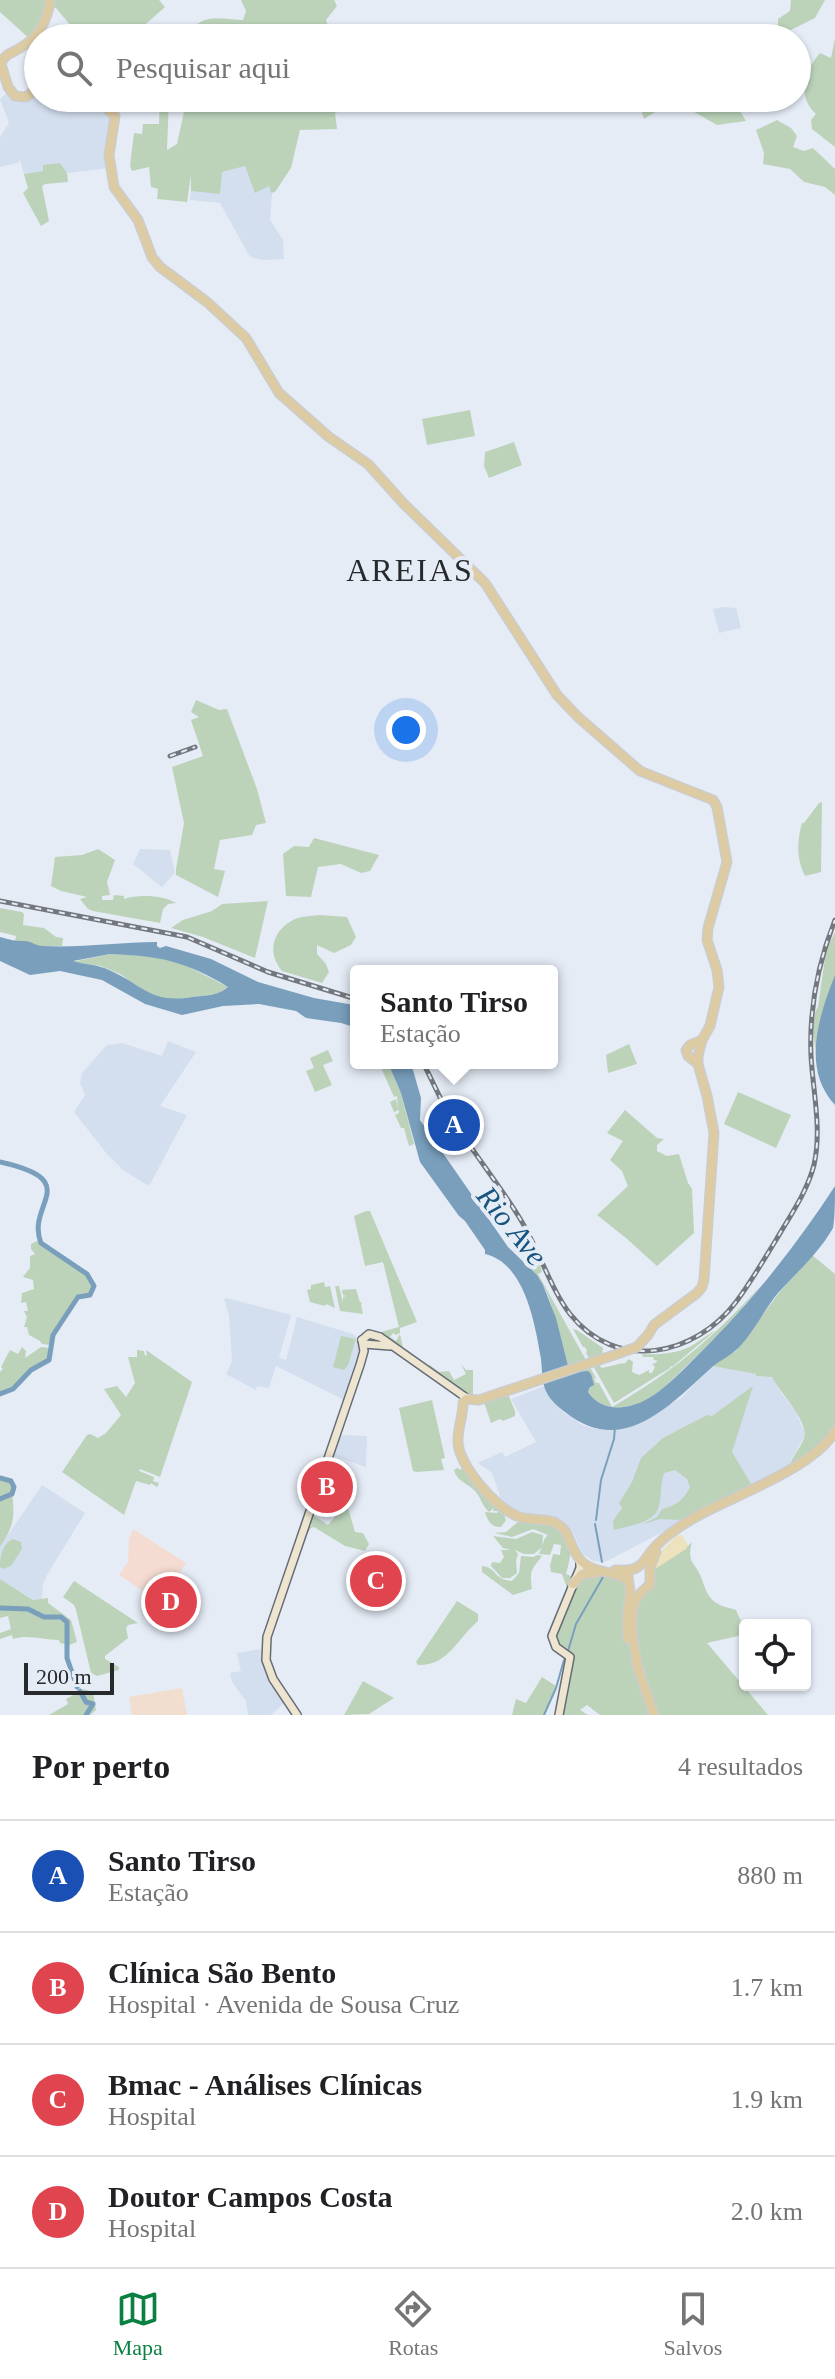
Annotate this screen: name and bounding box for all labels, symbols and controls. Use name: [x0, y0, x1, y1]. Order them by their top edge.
search box: [24, 24, 811, 112]
icon: search: [52, 46, 96, 90]
text: Pesquisar aqui: [116, 51, 290, 84]
district label: AREIAS: [346, 552, 474, 588]
your location: [386, 710, 426, 750]
popup: [350, 965, 558, 1069]
text: Santo Tirso: [380, 985, 528, 1018]
text: Estação: [380, 1019, 461, 1048]
pin: A: [428, 1095, 480, 1155]
water label: Rio Ave: [470, 1179, 554, 1272]
pin: B: [301, 1457, 353, 1517]
pin: C: [350, 1551, 402, 1611]
pin: D: [145, 1572, 197, 1632]
map controls: [739, 1619, 811, 1691]
button: locate: [739, 1619, 811, 1691]
scale bar: [24, 1659, 114, 1695]
text: 200 m: [36, 1664, 92, 1689]
text: Por perto: [32, 1748, 170, 1785]
text: 4 resultados: [678, 1752, 803, 1781]
text: Santo Tirso: [108, 1844, 256, 1877]
text: A: [49, 1861, 67, 1890]
text: 880 m: [737, 1861, 803, 1890]
text: Estação: [108, 1878, 189, 1907]
text: Clínica São Bento: [108, 1956, 336, 1989]
text: B: [49, 1973, 67, 2002]
text: 1.7 km: [731, 1973, 803, 2002]
text: Hospital · Avenida de Sousa Cruz: [108, 1990, 459, 2019]
text: Bmac - Análises Clínicas: [108, 2068, 422, 2101]
text: C: [49, 2085, 67, 2114]
text: 1.9 km: [731, 2085, 803, 2114]
text: Hospital: [108, 2102, 196, 2131]
text: Doutor Campos Costa: [108, 2180, 392, 2213]
text: D: [49, 2197, 67, 2226]
text: 2.0 km: [731, 2197, 803, 2226]
text: Hospital: [108, 2214, 196, 2243]
tab: Mapa: [113, 2287, 163, 2361]
tab: Rotas: [388, 2287, 438, 2361]
tab: Salvos: [664, 2287, 722, 2361]

